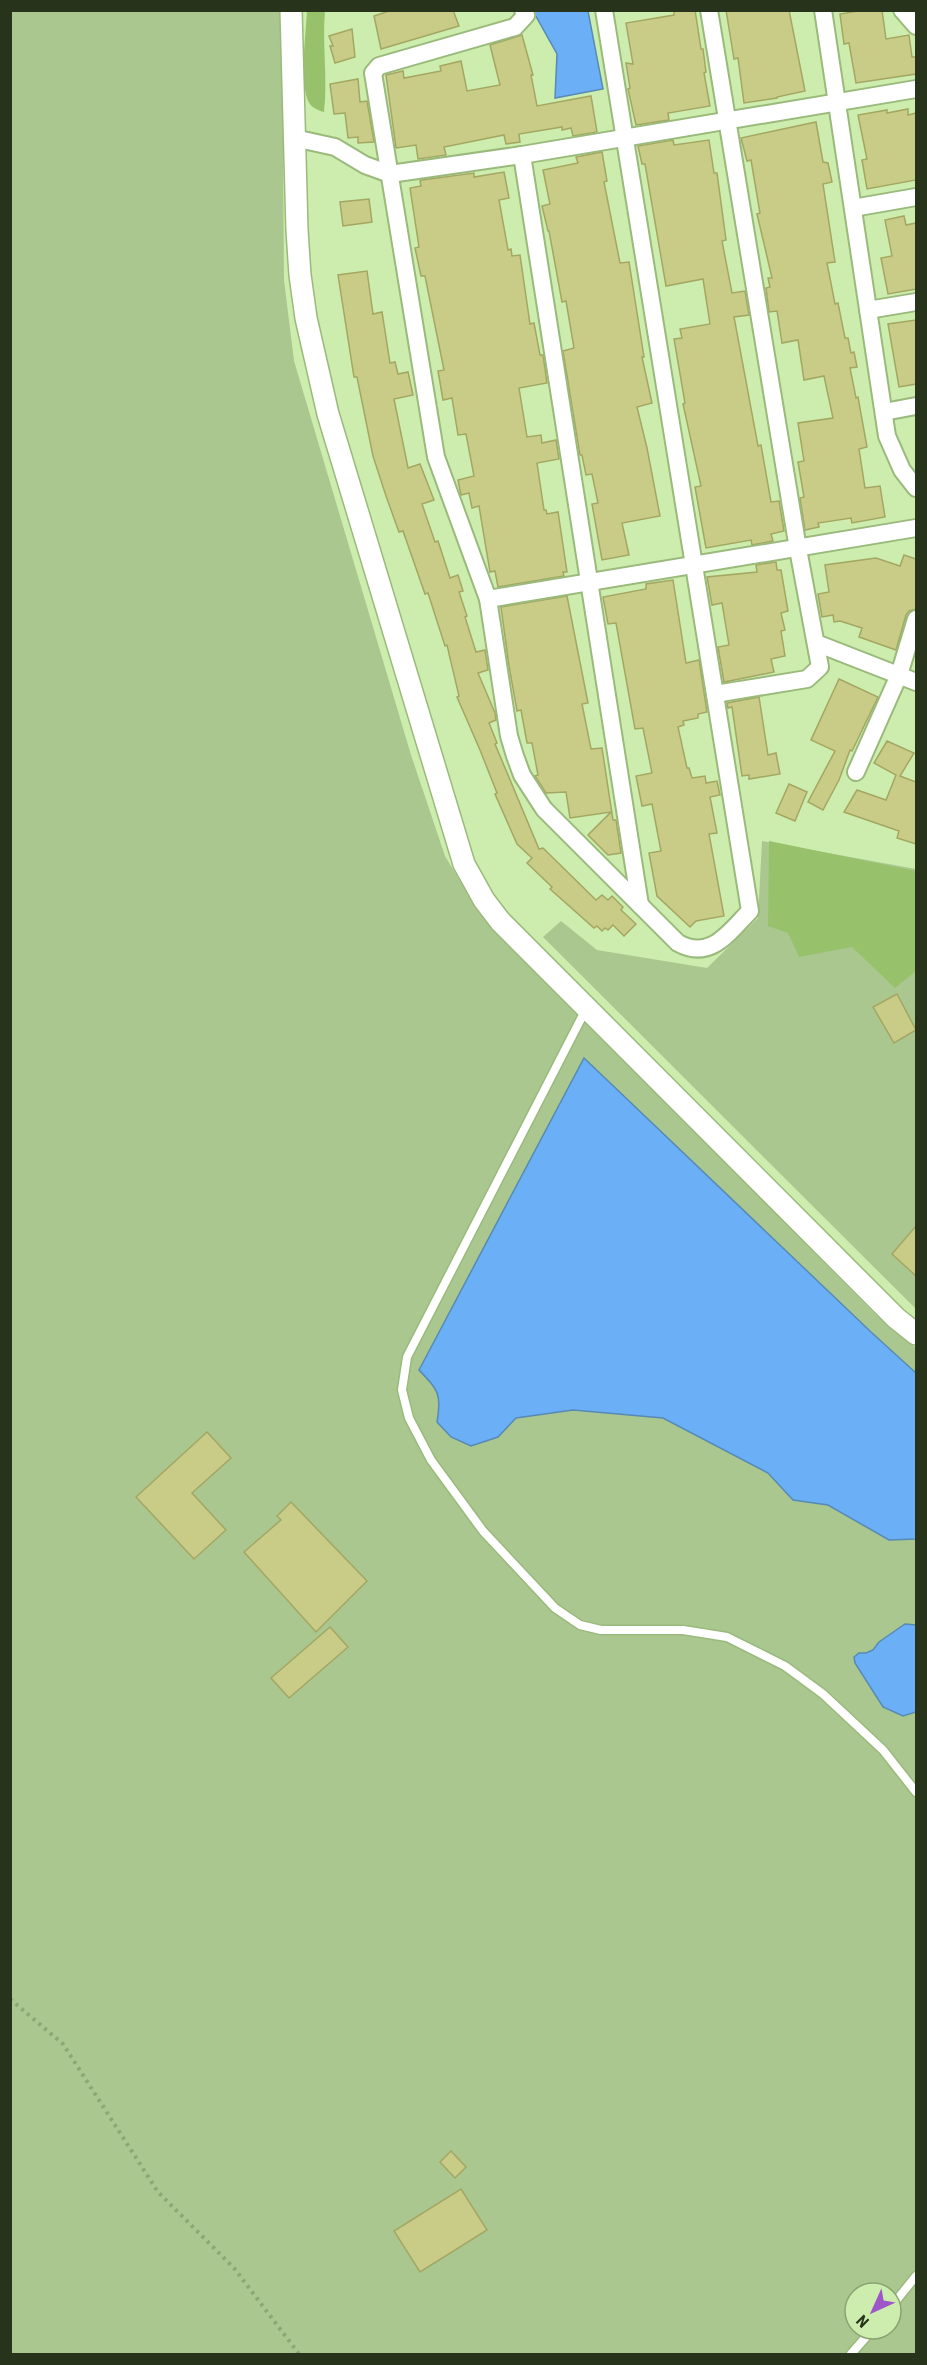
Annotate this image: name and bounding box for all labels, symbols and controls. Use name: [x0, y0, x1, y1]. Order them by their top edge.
north arrow: [843, 2281, 903, 2341]
text: N: [853, 2311, 873, 2331]

